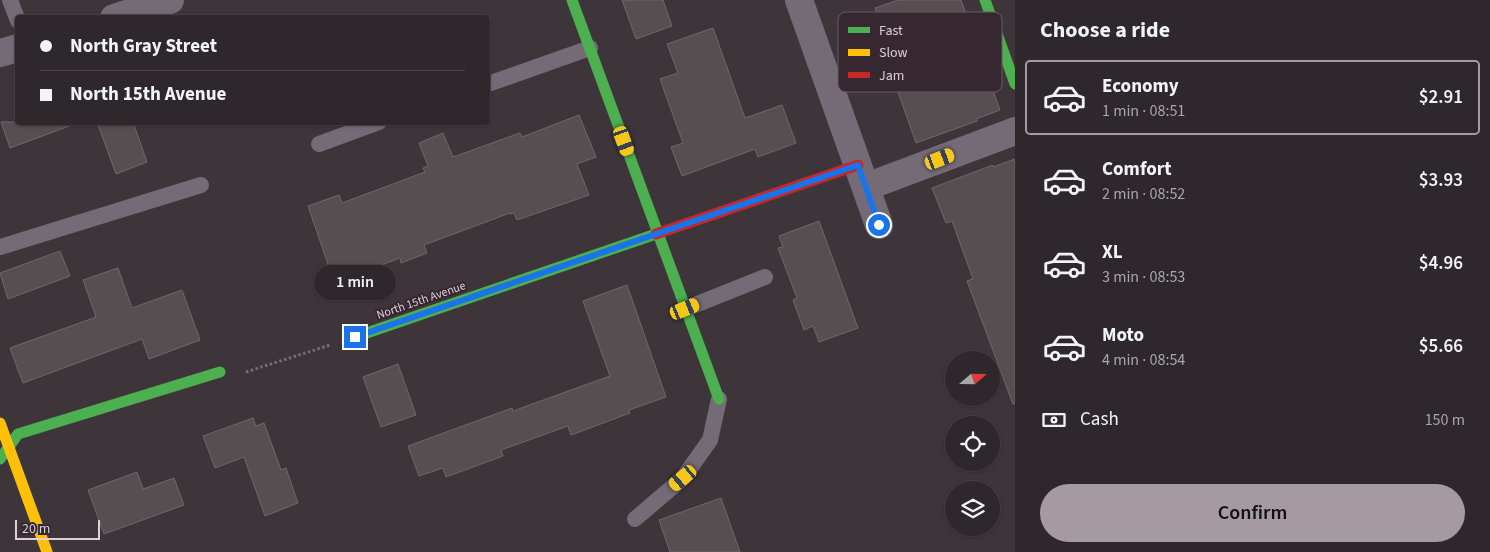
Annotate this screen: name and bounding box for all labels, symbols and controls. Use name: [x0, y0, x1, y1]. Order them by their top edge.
legend: [838, 12, 1002, 92]
text: Choose a ride: [1040, 14, 1170, 46]
text: Fast: [879, 21, 903, 41]
text: North Gray Street: [70, 33, 217, 60]
text: Slow: [879, 43, 908, 63]
text: Jam: [879, 66, 904, 86]
text: Economy: [1102, 73, 1179, 100]
icon: car: [1042, 75, 1087, 120]
text: North 15th Avenue: [70, 81, 226, 108]
text: $2.91: [1419, 84, 1463, 111]
text: 1 min · 08:51: [1102, 100, 1185, 122]
car: [611, 124, 636, 158]
car: [923, 147, 956, 171]
text: Comfort: [1102, 156, 1172, 183]
icon: car: [1042, 158, 1087, 203]
text: $3.93: [1419, 167, 1463, 194]
text: 2 min · 08:52: [1102, 183, 1185, 205]
route start: [868, 214, 890, 236]
text: XL: [1102, 239, 1123, 266]
icon: car: [1042, 241, 1087, 286]
text: $4.96: [1419, 250, 1463, 277]
callout: 1 min: [314, 264, 396, 300]
text: 3 min · 08:53: [1102, 266, 1185, 288]
text: 1 min: [336, 271, 374, 293]
street label: North 15th Avenue: [374, 277, 468, 324]
car: [668, 296, 701, 322]
text: Moto: [1102, 322, 1144, 349]
icon: car: [1042, 324, 1087, 369]
route end: [344, 326, 366, 348]
text: $5.66: [1419, 333, 1463, 360]
text: 4 min · 08:54: [1102, 349, 1185, 371]
north arrow: [945, 351, 1000, 406]
map controls: [945, 351, 1000, 536]
icon: cash: [1040, 406, 1068, 434]
text: Cash: [1080, 406, 1119, 433]
text: 150 m: [1425, 409, 1465, 431]
button: locate: [945, 416, 1000, 471]
car: [666, 463, 699, 493]
button: layers: [945, 481, 1000, 536]
button: Confirm: [1040, 484, 1465, 542]
scale bar: [15, 517, 100, 540]
text: 20 m: [22, 519, 50, 539]

